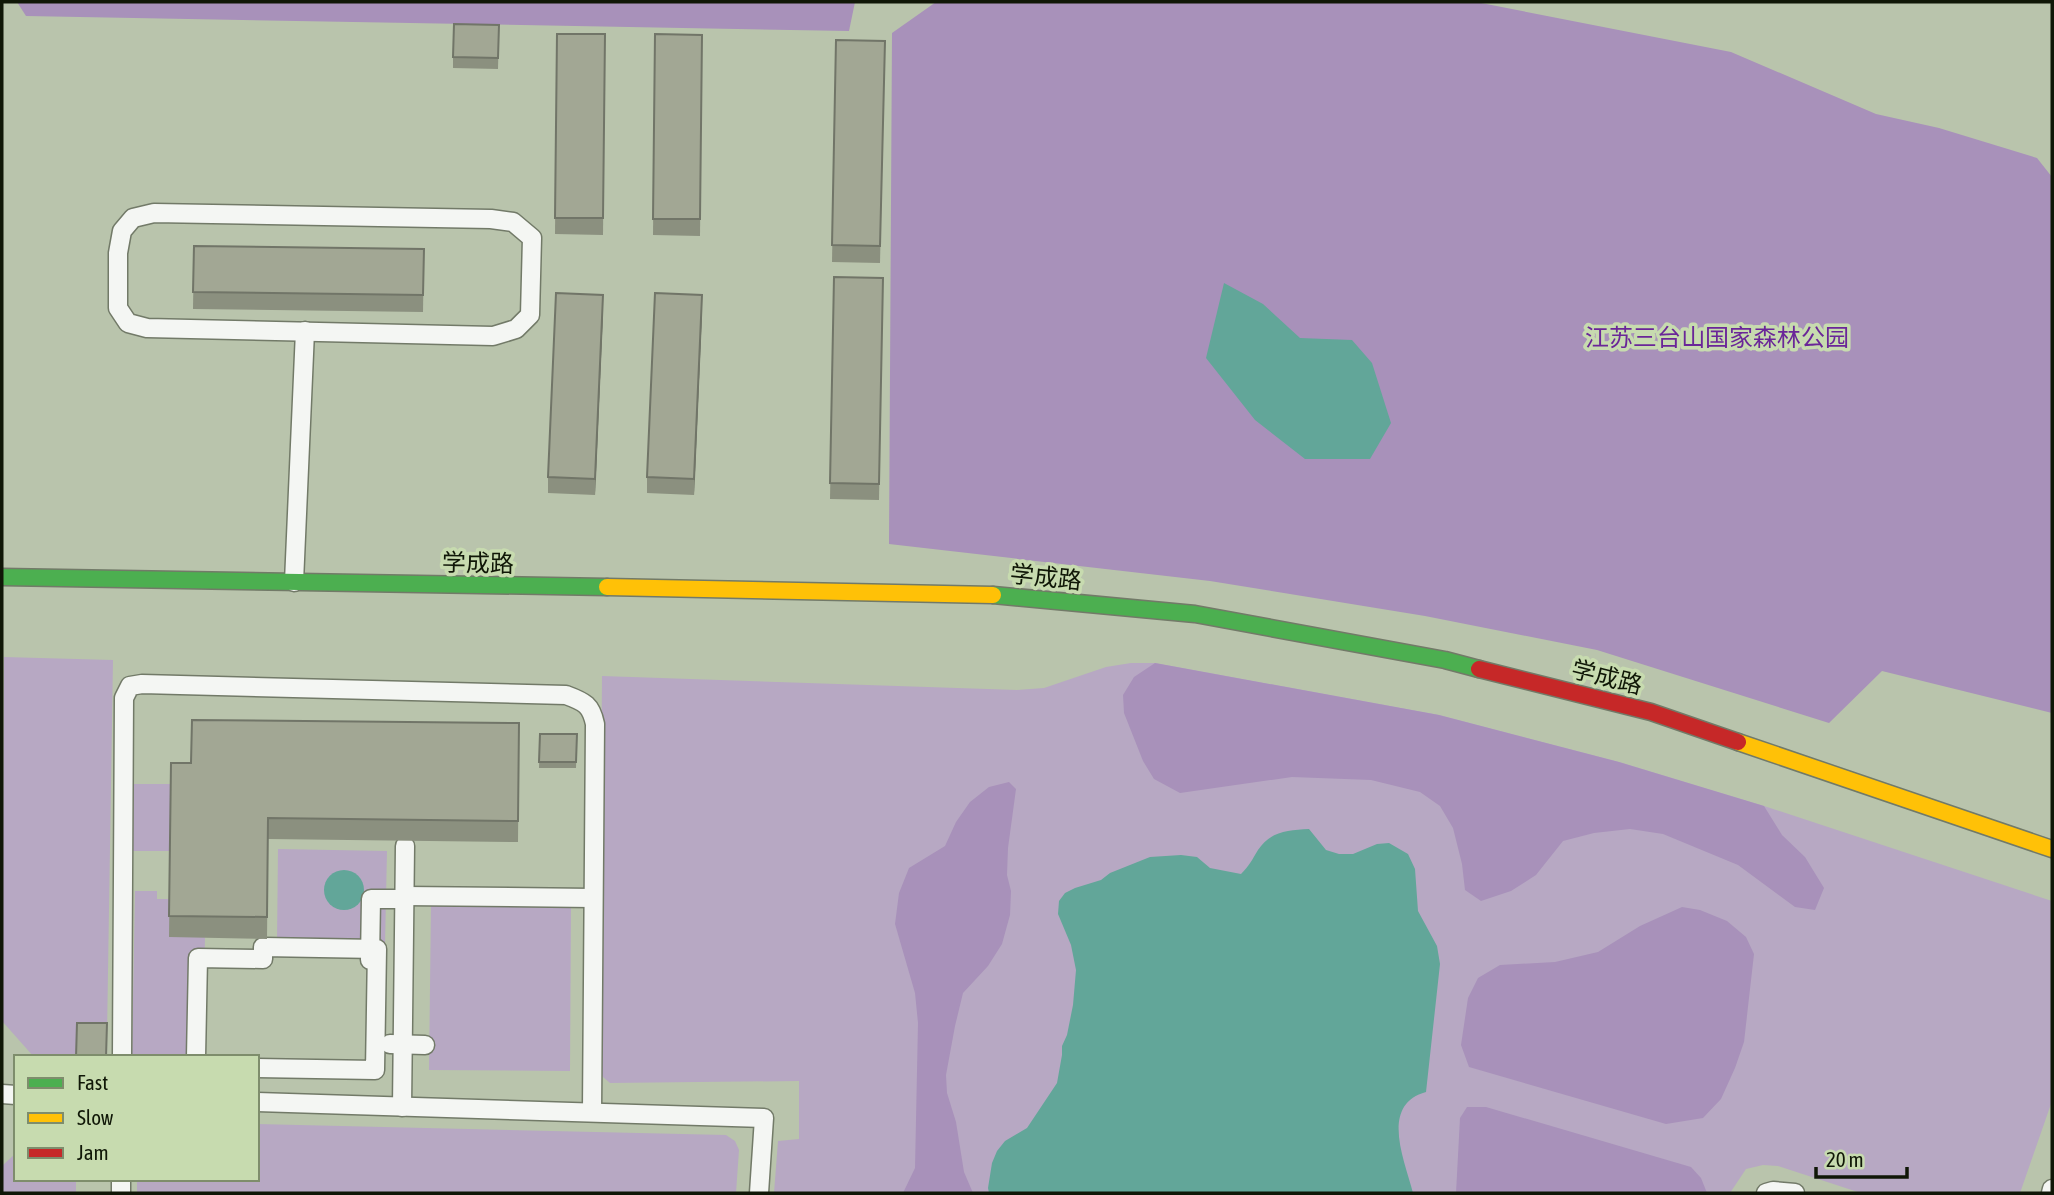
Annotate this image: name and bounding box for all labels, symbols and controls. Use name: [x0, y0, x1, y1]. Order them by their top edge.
park label: 江苏三台山国家森林公园: [1585, 324, 1849, 351]
street label: 学成路: [442, 549, 514, 577]
street label: 学成路: [1009, 560, 1083, 594]
street label: 学成路: [1569, 655, 1645, 699]
legend: [14, 1055, 259, 1181]
text: Fast: [77, 1070, 108, 1094]
text: Slow: [77, 1105, 114, 1129]
scale bar: [1816, 1136, 1907, 1180]
text: Jam: [77, 1140, 109, 1164]
text: 20 m: [1826, 1147, 1864, 1171]

